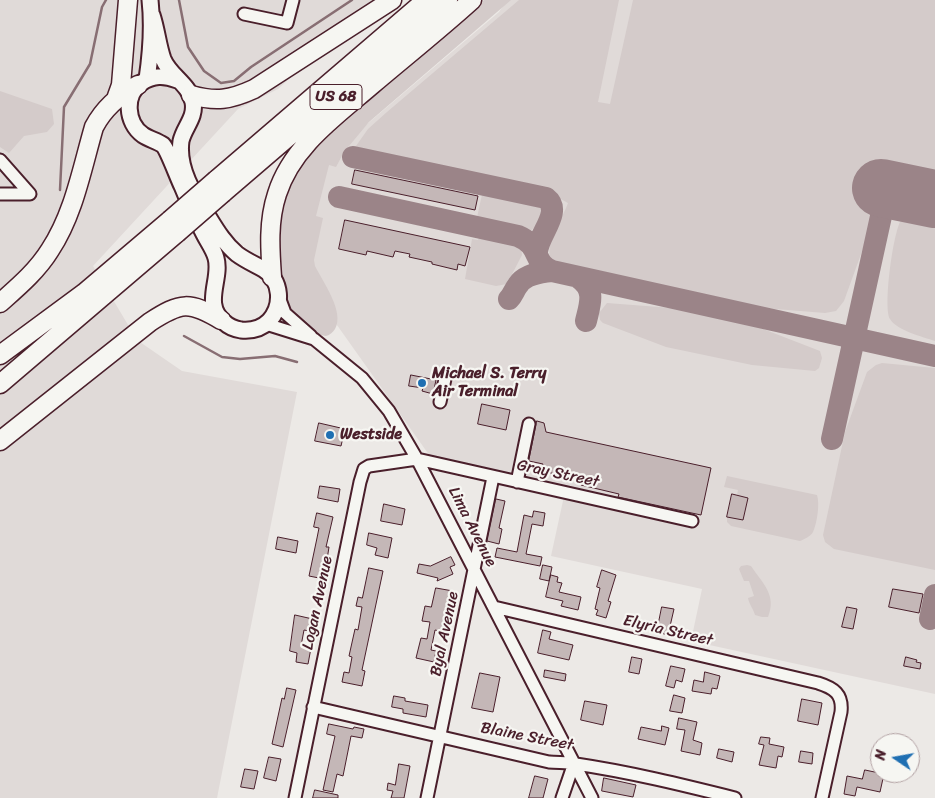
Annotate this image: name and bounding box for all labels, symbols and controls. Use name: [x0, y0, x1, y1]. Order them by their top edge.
road number: US 68: [310, 84, 362, 110]
place label: Michael S. Terry Air Terminal: [432, 364, 546, 402]
marker: Michael S. Terry Air Terminal: [416, 377, 428, 389]
place label: Westside: [340, 425, 402, 445]
marker: Westside: [324, 429, 336, 441]
street label: Gray Street: [515, 456, 601, 492]
street label: Lima Avenue: [444, 484, 500, 570]
street label: Logan Avenue: [299, 554, 337, 652]
street label: Byal Avenue: [427, 590, 463, 678]
street label: Elyria Street: [621, 611, 715, 651]
street label: Blaine Street: [479, 719, 575, 755]
north arrow: [870, 733, 920, 783]
text: N: [868, 748, 894, 762]

